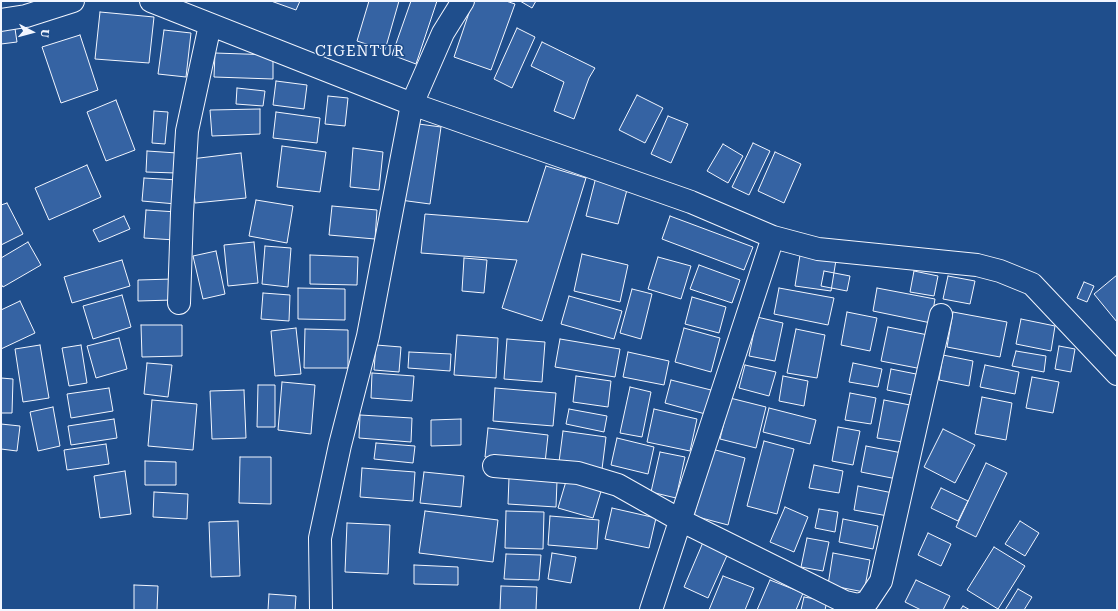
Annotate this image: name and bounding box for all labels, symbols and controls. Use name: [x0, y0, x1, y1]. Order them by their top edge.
north arrow: [12, 12, 52, 52]
text: U: [38, 28, 51, 38]
district label: CIGENTUR: [315, 43, 405, 61]

